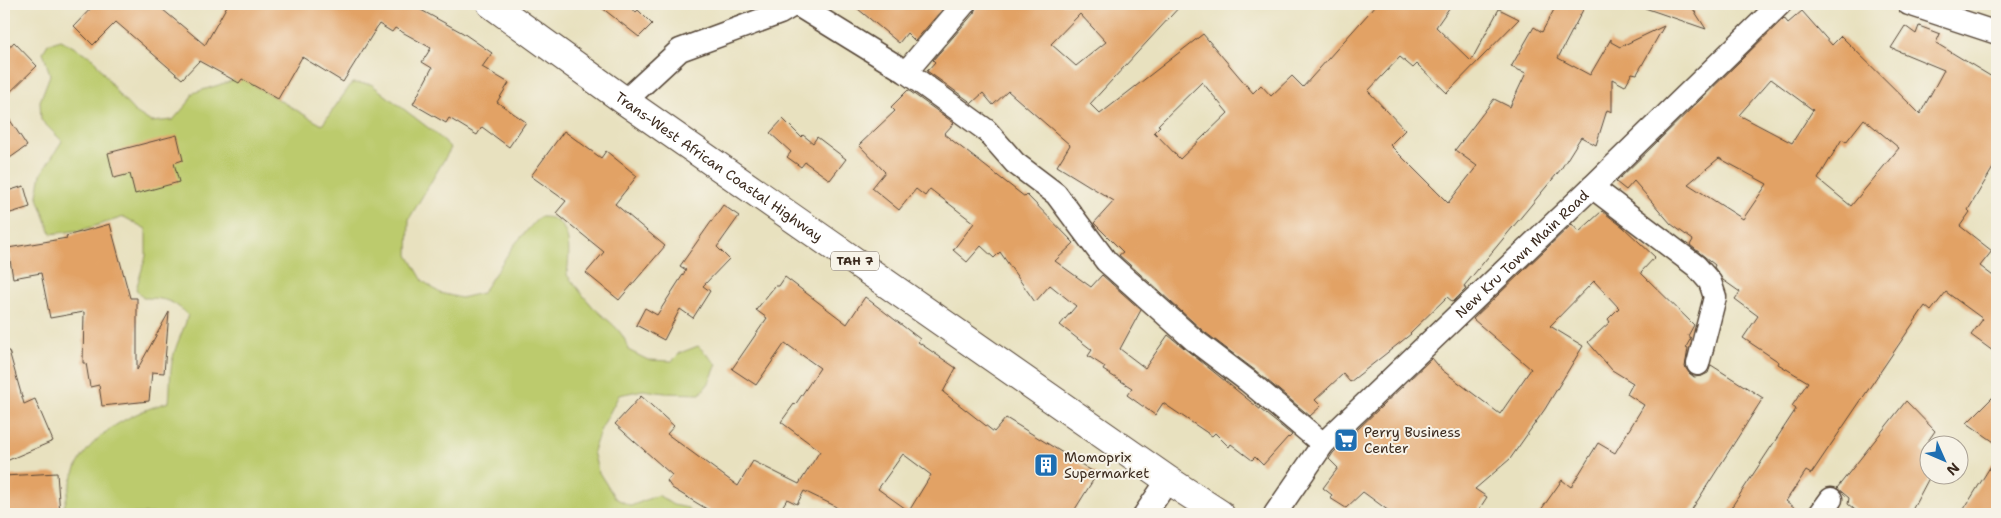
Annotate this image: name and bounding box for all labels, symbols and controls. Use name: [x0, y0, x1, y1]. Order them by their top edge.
street label: Trans-West African Coastal Highway: [612, 88, 826, 245]
street label: New Kru Town Main Road: [1451, 186, 1593, 322]
road number: TAH 7: [831, 252, 879, 270]
place label: Perry Business Center: [1364, 423, 1461, 457]
supermarket icon: Perry Business Center: [1333, 427, 1359, 453]
north arrow: [1918, 436, 1968, 486]
place label: Momoprix Supermarket: [1064, 448, 1149, 482]
building icon: Momoprix Supermarket: [1033, 452, 1059, 478]
text: N: [1943, 459, 1963, 479]

